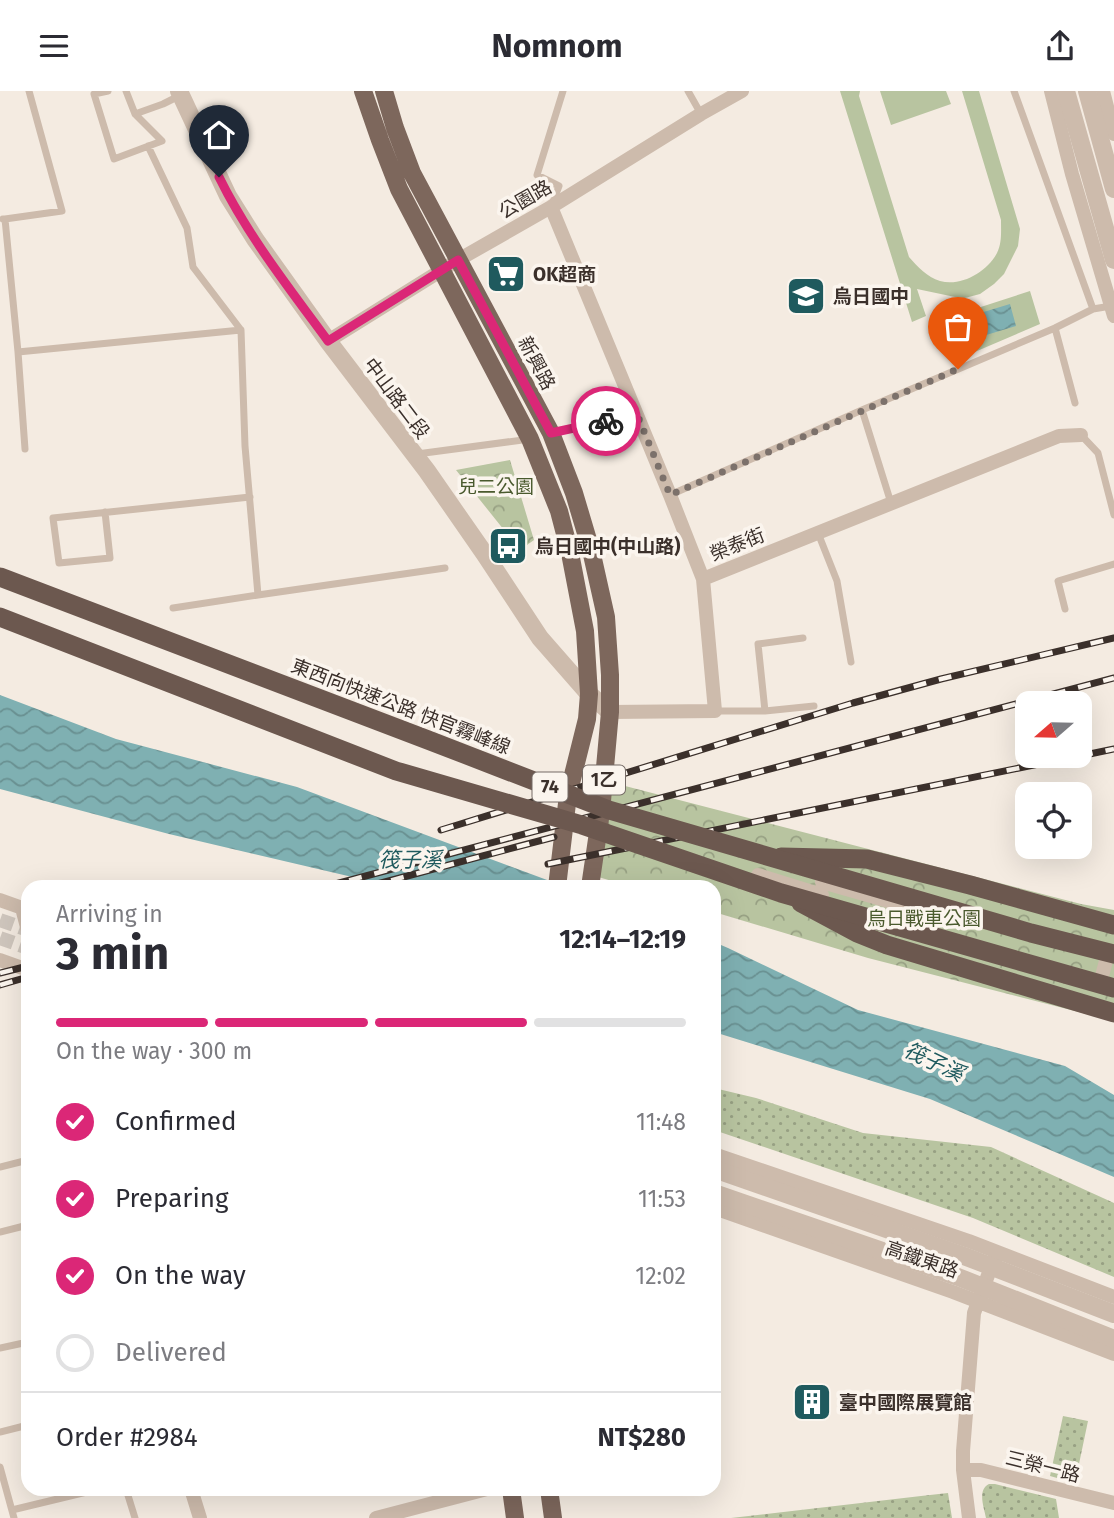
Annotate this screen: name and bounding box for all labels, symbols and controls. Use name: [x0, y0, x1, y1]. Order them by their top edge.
icon: menu: [35, 27, 73, 65]
text: Nomnom: [491, 27, 623, 65]
icon: share: [1041, 27, 1079, 65]
pin: [189, 105, 249, 177]
icon: home: [200, 116, 238, 154]
street label: 公園路: [495, 175, 556, 224]
supermarket icon: OK超商: [485, 253, 527, 295]
place label: OK超商: [533, 263, 596, 286]
school or university icon: 烏日國中: [785, 275, 827, 317]
place label: 烏日國中: [833, 285, 909, 308]
pin: [928, 297, 988, 369]
icon: bag: [939, 308, 977, 346]
street label: 新興路: [513, 333, 560, 394]
street label: 中山路二段: [359, 353, 434, 443]
courier: [571, 386, 641, 456]
icon: bike: [587, 402, 625, 440]
park label: 兒二公園: [458, 475, 534, 498]
street label: 榮泰街: [706, 523, 768, 566]
bus stop icon: 烏日國中(中山路): [487, 525, 529, 567]
place label: 烏日國中(中山路): [535, 535, 680, 558]
street label: 東西向快速公路 快官霧峰線: [288, 654, 514, 759]
north arrow: [1015, 691, 1092, 768]
map controls: [1015, 691, 1092, 859]
road number: 1乙: [583, 765, 625, 795]
road number: 74: [532, 773, 568, 801]
button: locate: [1015, 782, 1092, 859]
water label: 筏子溪: [379, 847, 444, 873]
text: Arriving in: [56, 900, 163, 928]
park label: 烏日戰車公園: [867, 907, 981, 930]
text: 12:14–12:19: [559, 924, 686, 955]
text: 3 min: [56, 926, 169, 981]
text: On the way · 300 m: [56, 1037, 252, 1065]
water label: 筏子溪: [900, 1037, 971, 1088]
icon: check: [56, 1103, 94, 1141]
text: Confirmed: [115, 1106, 236, 1137]
text: 11:48: [636, 1108, 686, 1136]
icon: check: [56, 1180, 94, 1218]
text: Preparing: [115, 1183, 228, 1214]
text: 11:53: [638, 1185, 686, 1213]
street label: 高鐵東路: [882, 1236, 962, 1283]
icon: check: [56, 1257, 94, 1295]
text: On the way: [115, 1260, 246, 1291]
text: 12:02: [635, 1262, 686, 1290]
text: Delivered: [115, 1337, 227, 1368]
building icon: 臺中國際展覽館: [791, 1381, 833, 1423]
place label: 臺中國際展覽館: [839, 1391, 972, 1414]
text: Order #2984: [56, 1422, 198, 1453]
text: NT$280: [597, 1422, 686, 1453]
street label: 三榮一路: [1003, 1446, 1083, 1487]

